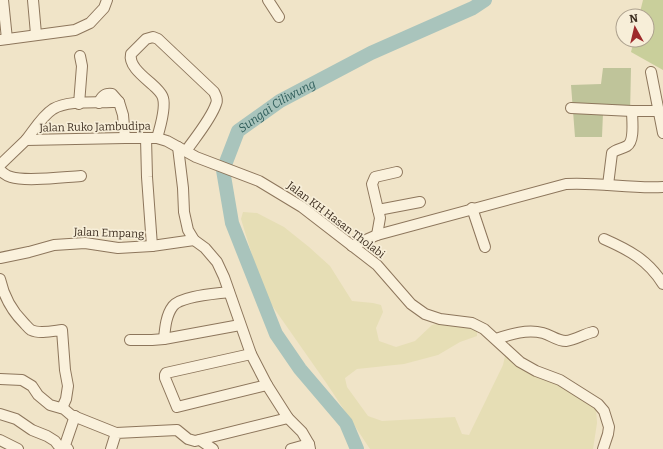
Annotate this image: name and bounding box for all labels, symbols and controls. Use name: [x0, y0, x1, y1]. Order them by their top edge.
north arrow: [615, 8, 655, 48]
text: N: [629, 11, 639, 26]
water label: Sungai Ciliwung: [236, 76, 318, 136]
street label: Jalan Ruko Jambudipa: [38, 120, 151, 134]
street label: Jalan KH Hasan Tholabi: [284, 178, 388, 261]
street label: Jalan Empang: [73, 225, 144, 241]

